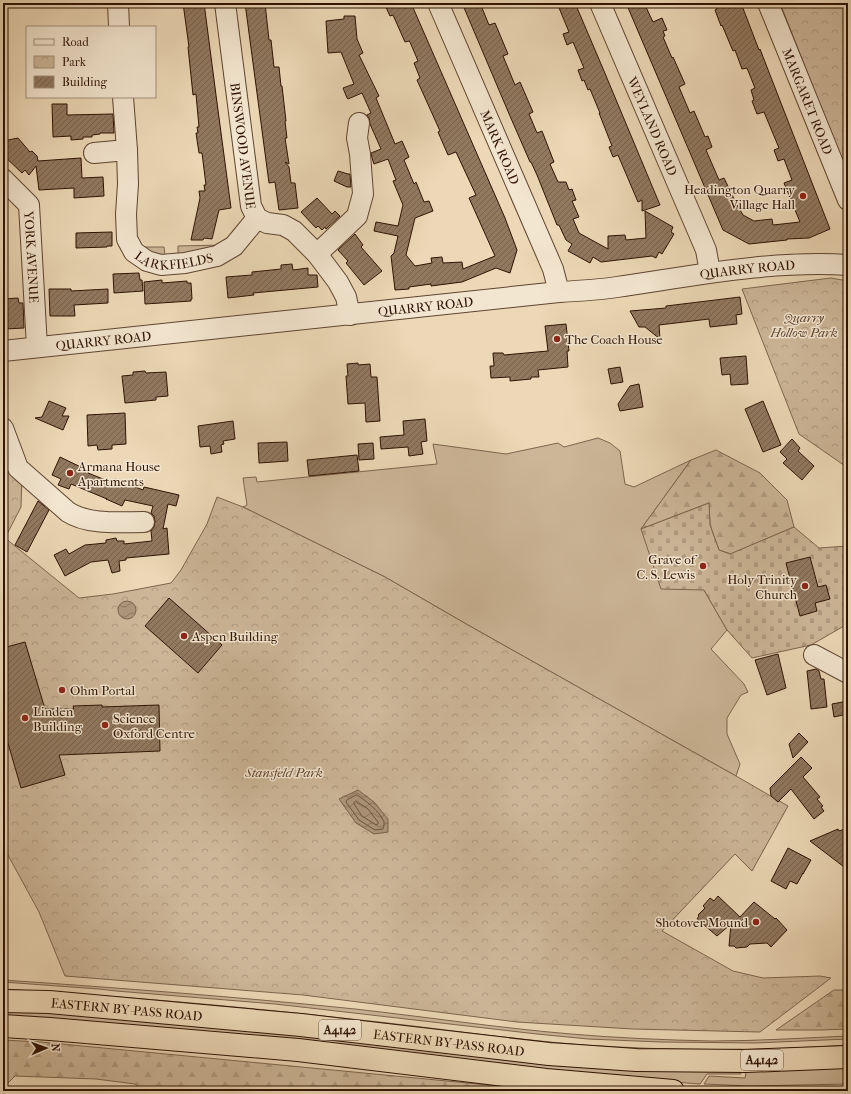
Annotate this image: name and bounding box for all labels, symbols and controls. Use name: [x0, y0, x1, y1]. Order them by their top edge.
legend: [26, 26, 156, 98]
text: Road: [62, 35, 89, 49]
street label: MARGARET ROAD: [780, 46, 836, 157]
text: Park: [62, 55, 87, 69]
street label: WEYLAND ROAD: [625, 73, 681, 178]
text: Building: [62, 75, 107, 89]
street label: BINSWOOD AVENUE: [228, 82, 259, 210]
street label: MARK ROAD: [478, 108, 523, 187]
place label: Headington Quarry Village Hall: [684, 182, 796, 212]
marker: Headington Quarry Village Hall: [798, 191, 808, 201]
street label: YORK AVENUE: [22, 210, 42, 304]
street label: LARKFIELDS: [132, 248, 215, 273]
street label: QUARRY ROAD: [699, 257, 795, 282]
street label: QUARRY ROAD: [377, 294, 474, 319]
park label: Quarry Hollow Park: [769, 310, 838, 340]
street label: QUARRY ROAD: [55, 328, 152, 353]
place label: The Coach House: [565, 332, 663, 347]
marker: The Coach House: [552, 334, 562, 344]
place label: Armana House Apartments: [77, 459, 161, 489]
marker: Armana House Apartments: [65, 468, 75, 478]
place label: Grave of C. S. Lewis: [637, 552, 698, 582]
marker: Grave of C. S. Lewis: [698, 561, 708, 571]
place label: Holy Trinity Church: [727, 572, 798, 602]
marker: Holy Trinity Church: [800, 581, 810, 591]
place label: Aspen Building: [191, 629, 279, 644]
marker: Aspen Building: [179, 631, 189, 641]
place label: Ohm Portal: [70, 683, 135, 698]
marker: Ohm Portal: [57, 685, 67, 695]
place label: Linden Building: [33, 704, 83, 734]
place label: Science Oxford Centre: [113, 711, 196, 741]
marker: Linden Building: [20, 713, 30, 723]
marker: Science Oxford Centre: [100, 720, 110, 730]
park label: Stansfeld Park: [244, 765, 323, 780]
place label: Shotover Mound: [655, 915, 749, 930]
marker: Shotover Mound: [751, 917, 761, 927]
street label: EASTERN BY-PASS ROAD: [50, 995, 203, 1023]
road number: A4142: [319, 1020, 361, 1040]
street label: EASTERN BY-PASS ROAD: [373, 1026, 525, 1059]
north arrow: [26, 1028, 66, 1068]
text: N: [49, 1043, 62, 1053]
road number: A4142: [741, 1050, 783, 1070]

